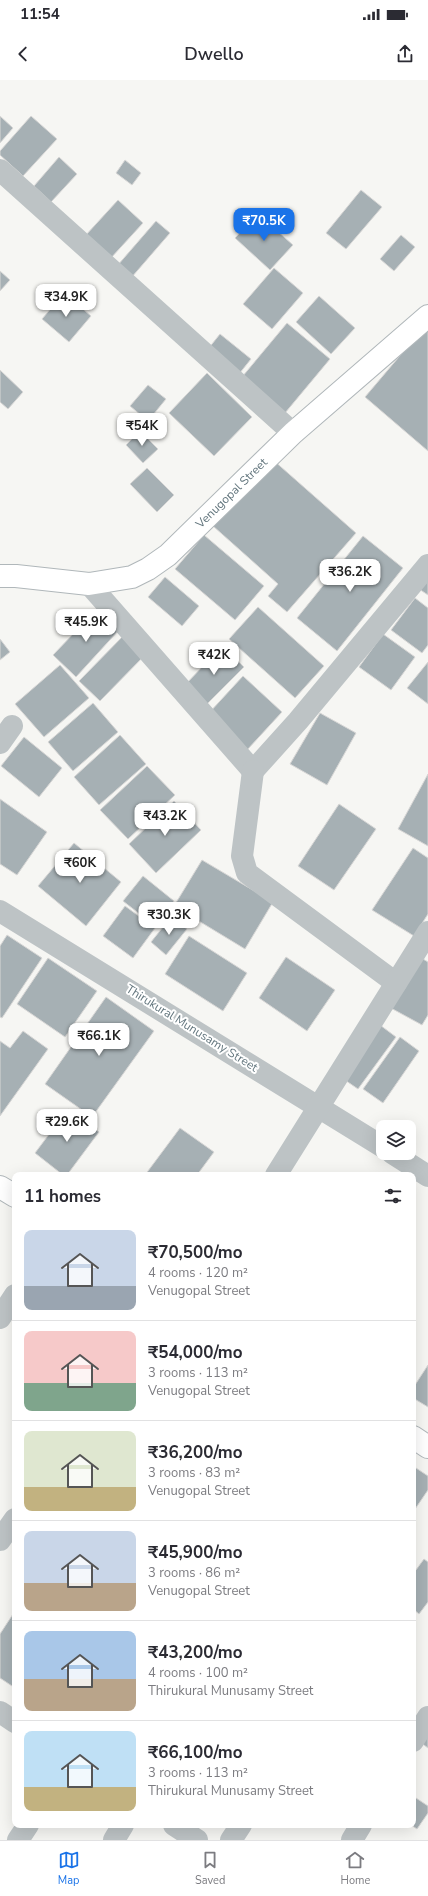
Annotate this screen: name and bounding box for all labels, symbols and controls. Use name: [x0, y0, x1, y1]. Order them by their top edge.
text: 11:54: [20, 4, 60, 24]
text: Dwello: [184, 42, 244, 66]
icon: back: [12, 43, 34, 65]
icon: share: [394, 43, 416, 65]
pin: ₹70.5K: [231, 208, 297, 242]
text: ₹70.5K: [242, 212, 286, 230]
pin: ₹34.9K: [33, 284, 99, 318]
text: ₹34.9K: [44, 288, 88, 306]
pin: ₹54K: [118, 413, 166, 447]
text: ₹54K: [126, 417, 158, 435]
street label: Venugopal Street: [192, 454, 271, 532]
pin: ₹36.2K: [317, 559, 383, 593]
text: ₹36.2K: [328, 563, 372, 581]
pin: ₹45.9K: [53, 609, 119, 643]
text: ₹45.9K: [64, 613, 108, 631]
pin: ₹42K: [190, 642, 238, 676]
text: ₹42K: [198, 646, 230, 664]
pin: ₹43.2K: [132, 803, 198, 837]
text: ₹43.2K: [143, 807, 187, 825]
pin: ₹60K: [56, 850, 104, 884]
text: ₹60K: [64, 854, 96, 872]
pin: ₹30.3K: [136, 902, 202, 936]
text: ₹30.3K: [147, 906, 191, 924]
street label: Thirukural Munusamy Street: [123, 981, 262, 1076]
pin: ₹66.1K: [66, 1023, 132, 1057]
text: ₹66.1K: [77, 1027, 121, 1045]
pin: ₹29.6K: [34, 1109, 100, 1143]
text: ₹29.6K: [45, 1113, 89, 1131]
map controls: [376, 1120, 416, 1160]
button: layers: [376, 1120, 416, 1160]
text: 11 homes: [24, 1185, 101, 1208]
icon: filters: [382, 1185, 404, 1207]
text: ₹70,500/mo: [148, 1241, 242, 1264]
icon: home: [56, 1246, 104, 1294]
text: 4 rooms · 120 m²: [148, 1264, 248, 1282]
text: Venugopal Street: [148, 1282, 250, 1300]
text: ₹54,000/mo: [148, 1341, 242, 1364]
icon: home: [56, 1347, 104, 1395]
text: 3 rooms · 113 m²: [148, 1364, 248, 1382]
text: Venugopal Street: [148, 1382, 250, 1400]
text: ₹36,200/mo: [148, 1441, 242, 1464]
icon: home: [56, 1447, 104, 1495]
text: 3 rooms · 83 m²: [148, 1464, 240, 1482]
text: Venugopal Street: [148, 1482, 250, 1500]
text: ₹45,900/mo: [148, 1541, 242, 1564]
icon: home: [56, 1547, 104, 1595]
text: 3 rooms · 86 m²: [148, 1564, 240, 1582]
text: Venugopal Street: [148, 1582, 250, 1600]
text: ₹43,200/mo: [148, 1641, 242, 1664]
icon: home: [56, 1647, 104, 1695]
text: 4 rooms · 100 m²: [148, 1664, 248, 1682]
text: Thirukural Munusamy Street: [148, 1682, 313, 1700]
text: ₹66,100/mo: [148, 1741, 242, 1764]
icon: home: [56, 1747, 104, 1795]
text: 3 rooms · 113 m²: [148, 1764, 248, 1782]
text: Thirukural Munusamy Street: [148, 1782, 313, 1800]
tab: Map: [58, 1849, 80, 1888]
tab: Saved: [195, 1849, 225, 1888]
tab: Home: [341, 1849, 370, 1888]

